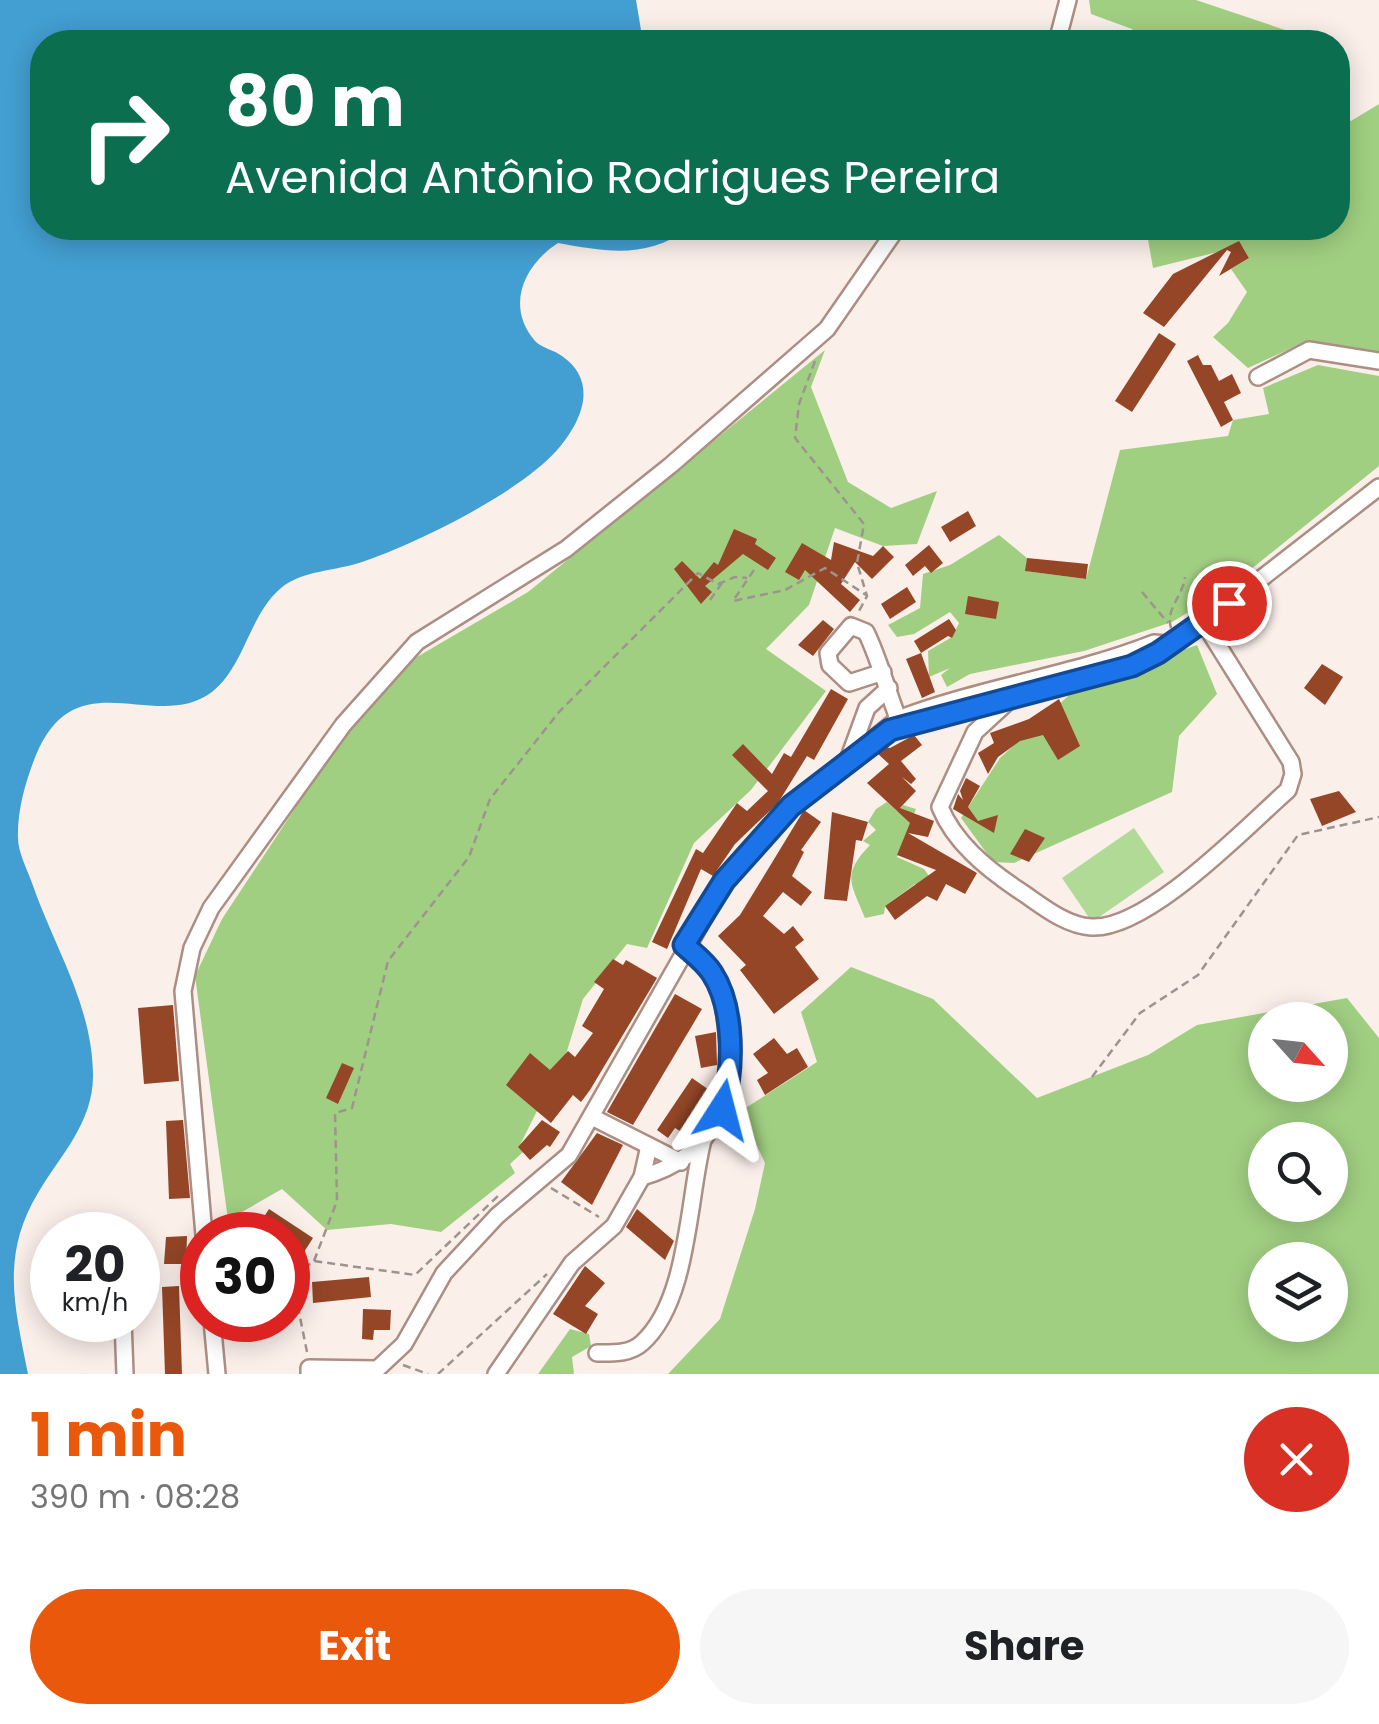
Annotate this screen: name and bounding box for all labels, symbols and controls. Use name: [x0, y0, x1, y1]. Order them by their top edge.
text: 80 m: [225, 52, 405, 151]
icon: right: [60, 70, 190, 200]
text: Avenida Antônio Rodrigues Pereira: [225, 146, 1000, 209]
pin: [1187, 561, 1272, 646]
icon: arrive: [1202, 576, 1257, 631]
north arrow: [1248, 1002, 1348, 1102]
map controls: [1248, 1002, 1348, 1342]
position arrow: [670, 1058, 774, 1162]
button: search: [1248, 1122, 1348, 1222]
speed limit sign: 30: [180, 1212, 310, 1342]
text: 20: [64, 1229, 126, 1300]
button: layers: [1248, 1242, 1348, 1342]
text: km/h: [62, 1285, 128, 1320]
text: 1 min: [30, 1393, 187, 1477]
button: close: [1244, 1407, 1349, 1512]
text: 390 m · 08:28: [30, 1474, 240, 1519]
button: Exit: [30, 1589, 680, 1704]
button: Share: [700, 1589, 1349, 1704]

